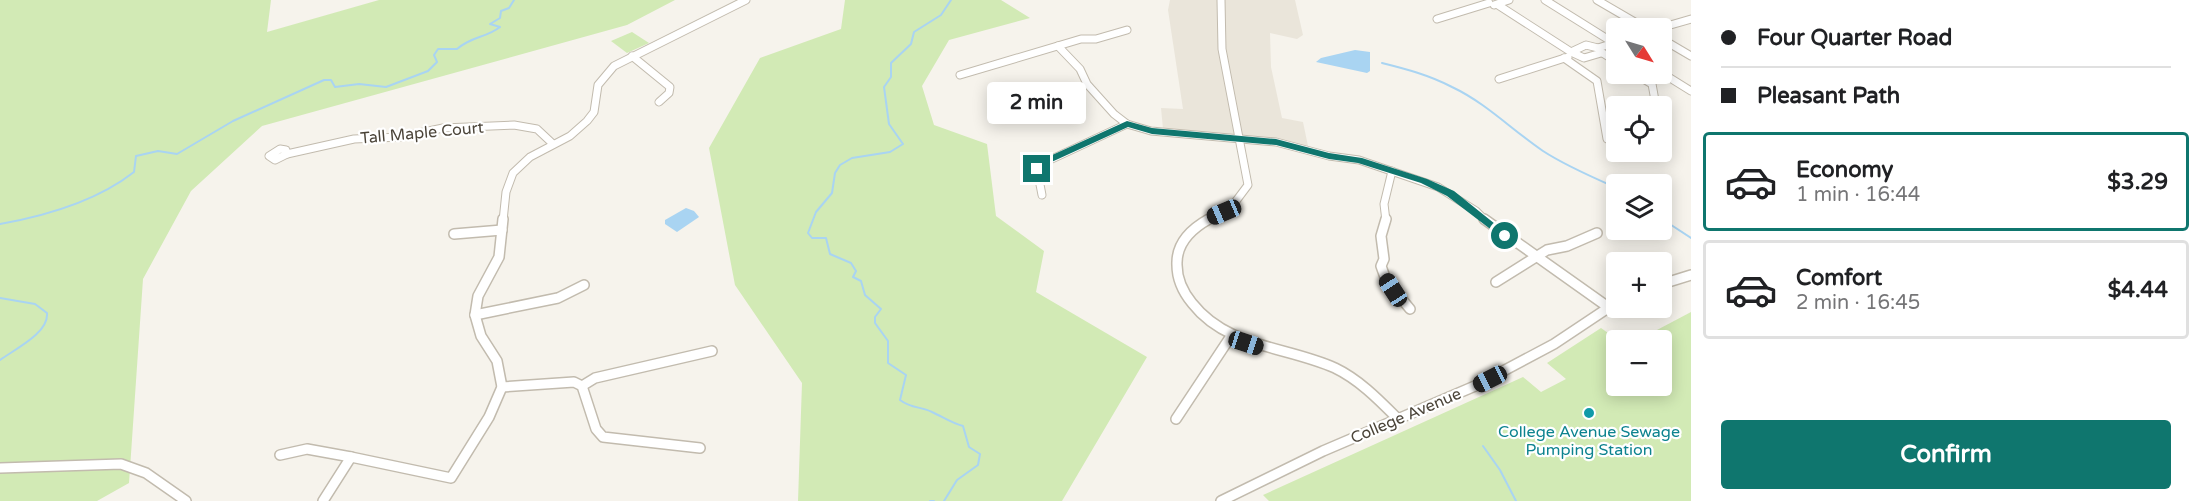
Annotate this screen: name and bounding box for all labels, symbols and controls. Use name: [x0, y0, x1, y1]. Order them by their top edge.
north arrow: [1606, 18, 1672, 84]
map controls: [1606, 18, 1672, 396]
text: Four Quarter Road: [1757, 25, 1952, 51]
callout: 2 min: [988, 82, 1086, 124]
text: Pleasant Path: [1757, 83, 1900, 109]
text: 2 min: [1010, 91, 1063, 115]
button: locate: [1606, 96, 1672, 162]
street label: Tall Maple Court: [359, 118, 485, 148]
route end: [1023, 155, 1050, 182]
icon: car: [1724, 155, 1778, 209]
text: Economy: [1796, 157, 1893, 183]
text: $3.29: [2107, 169, 2168, 195]
button: layers: [1606, 174, 1672, 240]
text: 1 min · 16:44: [1796, 183, 1920, 207]
car: [1204, 197, 1244, 227]
route start: [1491, 222, 1518, 249]
button: +: [1606, 252, 1672, 318]
icon: car: [1724, 263, 1778, 317]
text: Comfort: [1796, 265, 1882, 291]
car: [1376, 270, 1410, 310]
text: $4.44: [2108, 277, 2168, 303]
text: 2 min · 16:45: [1796, 291, 1920, 315]
car: [1226, 329, 1266, 357]
button: −: [1606, 330, 1672, 396]
car: [1470, 363, 1510, 395]
street label: College Avenue: [1348, 384, 1464, 448]
marker: College Avenue Sewage Pumping Station: [1582, 406, 1596, 420]
button: Confirm: [1721, 420, 2171, 489]
place label: College Avenue Sewage Pumping Station: [1498, 422, 1680, 460]

